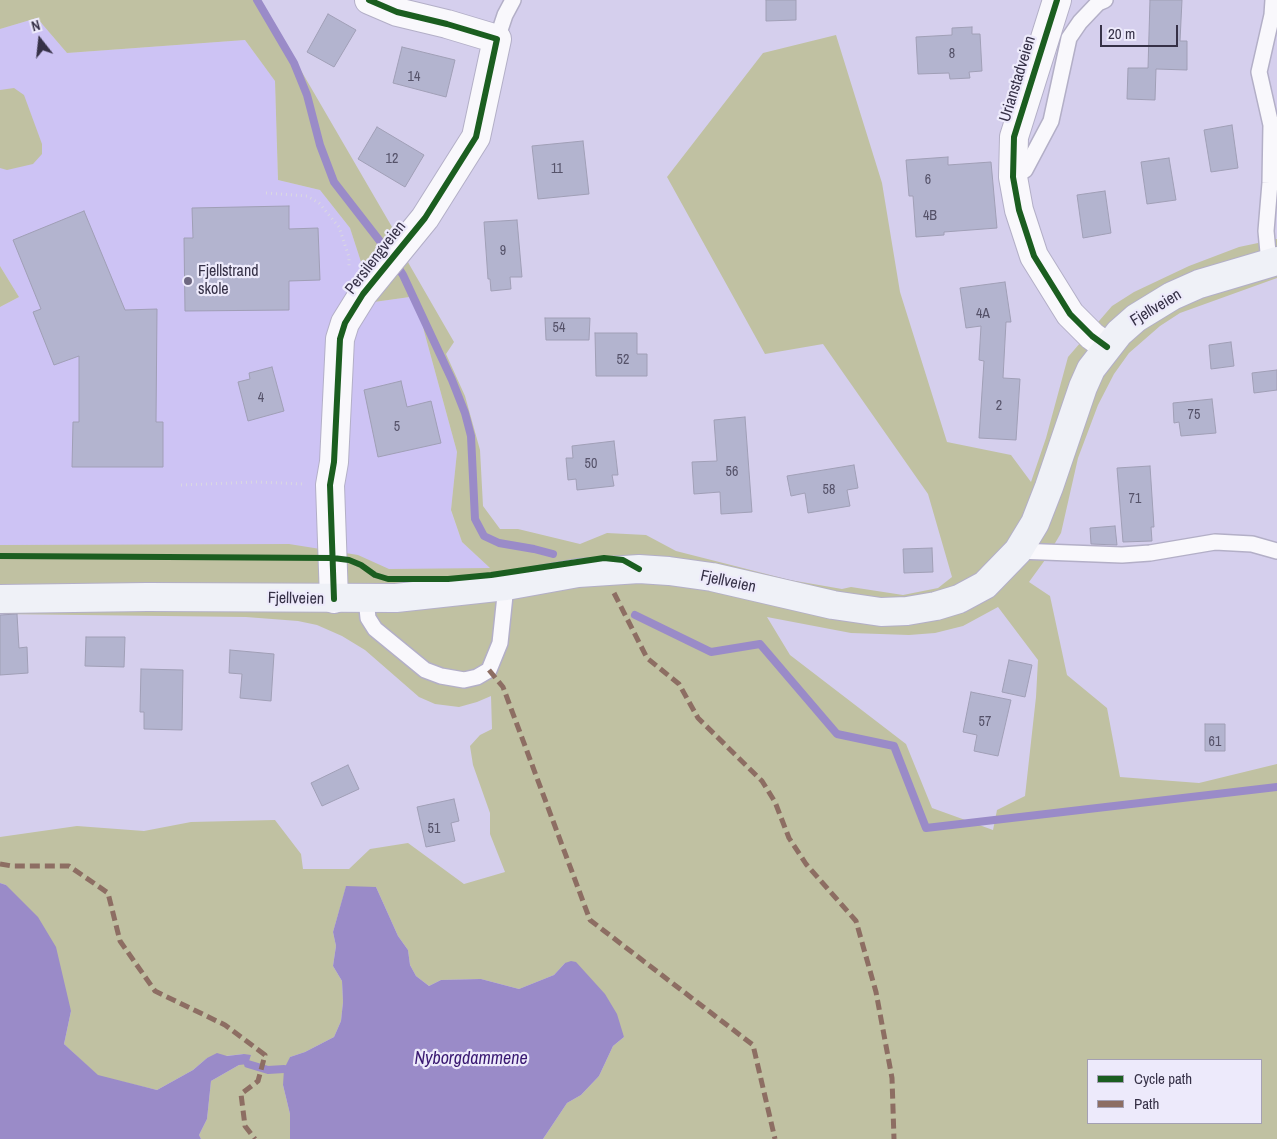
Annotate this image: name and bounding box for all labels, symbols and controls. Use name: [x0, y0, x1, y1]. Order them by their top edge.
north arrow: [15, 15, 65, 65]
scale bar: [1102, 15, 1180, 47]
text: N: [29, 16, 42, 35]
text: 20 m: [1108, 23, 1135, 44]
street label: Urianstadveien: [996, 34, 1040, 124]
house number: 8: [949, 46, 955, 62]
house number: 14: [408, 69, 420, 85]
house number: 12: [386, 151, 398, 167]
house number: 11: [551, 161, 563, 177]
house number: 6: [925, 172, 931, 188]
house number: 4B: [923, 208, 937, 224]
street label: Persilengveien: [341, 218, 411, 298]
house number: 9: [500, 243, 506, 259]
place label: Fjellstrand skole: [198, 262, 259, 300]
marker: Fjellstrand skole: [182, 275, 194, 287]
street label: Fjellveien: [1127, 285, 1185, 331]
house number: 4A: [976, 306, 990, 322]
house number: 54: [553, 320, 565, 336]
house number: 52: [617, 352, 629, 368]
house number: 4: [258, 390, 264, 406]
house number: 2: [996, 398, 1002, 414]
house number: 75: [1188, 407, 1200, 423]
house number: 5: [394, 419, 400, 435]
house number: 50: [585, 456, 597, 472]
house number: 56: [726, 464, 738, 480]
house number: 58: [823, 482, 835, 498]
house number: 71: [1129, 491, 1141, 507]
street label: Fjellveien: [699, 567, 757, 597]
street label: Fjellveien: [268, 589, 324, 609]
house number: 57: [979, 714, 991, 730]
house number: 61: [1209, 734, 1221, 750]
house number: 51: [428, 821, 440, 837]
water label: Nyborgdammene: [414, 1048, 528, 1070]
legend: [1087, 1059, 1262, 1124]
text: Cycle path: [1134, 1068, 1192, 1089]
text: Path: [1134, 1093, 1159, 1114]

